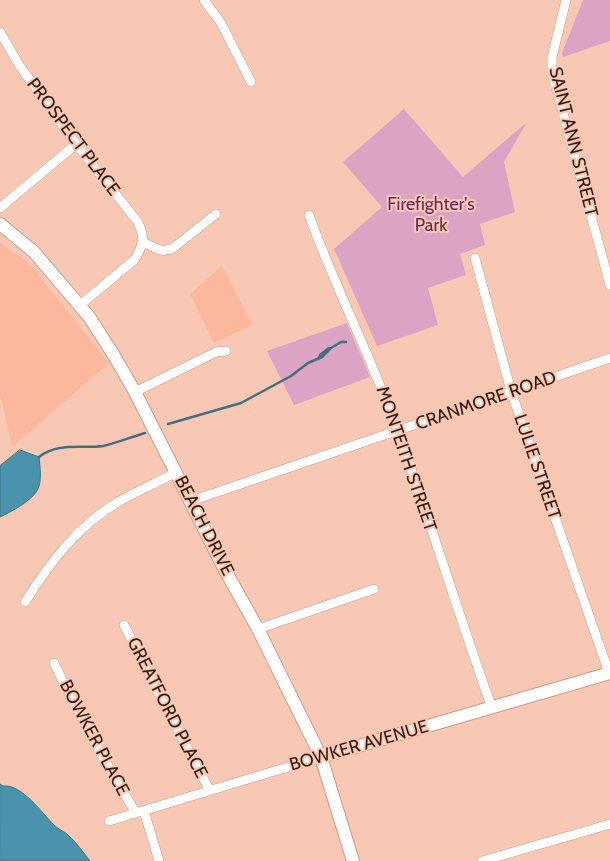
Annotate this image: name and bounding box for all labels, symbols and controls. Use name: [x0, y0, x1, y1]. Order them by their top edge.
street label: SAINT ANN STREET: [544, 65, 602, 219]
street label: PROSPECT PLACE: [22, 74, 124, 200]
park label: Firefighter's Park: [387, 194, 475, 236]
street label: CRANMORE ROAD: [413, 367, 559, 435]
street label: MONTEITH STREET: [371, 384, 441, 534]
street label: LULIE STREET: [509, 412, 565, 522]
street label: BEACH DRIVE: [170, 473, 238, 579]
street label: GREATFORD PLACE: [122, 634, 212, 782]
street label: BOWKER PLACE: [54, 677, 134, 799]
street label: BOWKER AVENUE: [287, 716, 431, 776]

